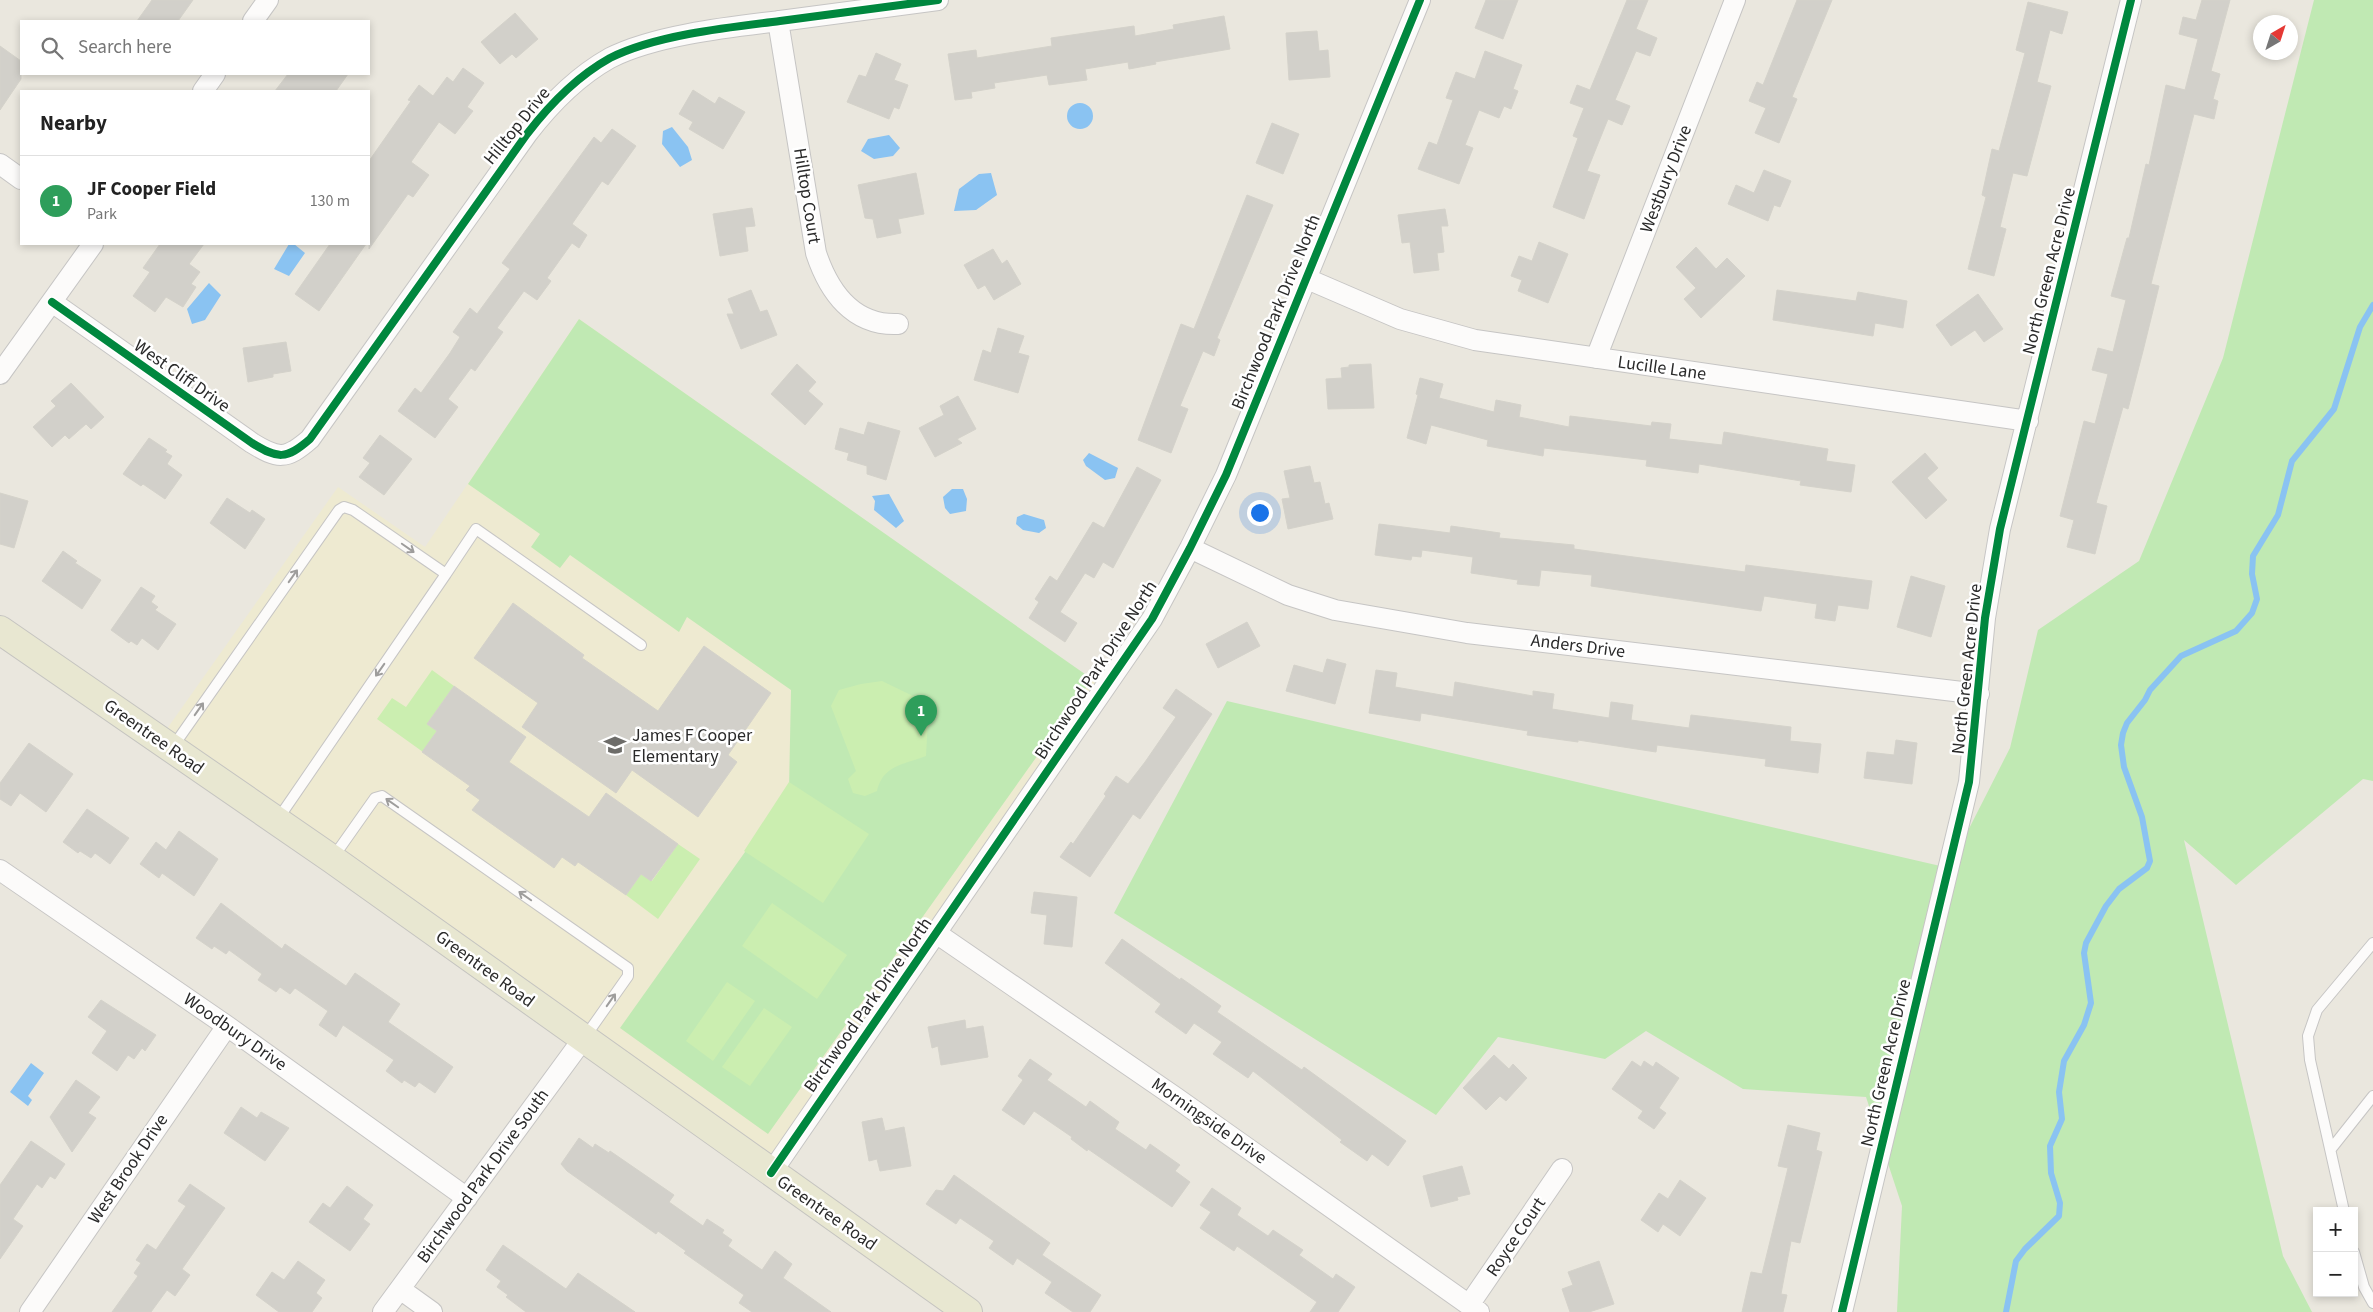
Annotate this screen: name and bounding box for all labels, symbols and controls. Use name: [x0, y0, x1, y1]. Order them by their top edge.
north arrow: [2253, 15, 2298, 60]
search box: [20, 20, 370, 75]
icon: search: [38, 34, 66, 62]
text: Search here: [78, 34, 172, 61]
street label: Hilltop Drive: [478, 82, 556, 170]
text: Nearby: [40, 108, 107, 138]
street label: Westbury Drive: [1634, 121, 1698, 237]
street label: Hilltop Court: [787, 146, 827, 246]
text: JF Cooper Field: [87, 176, 216, 203]
street label: North Green Acre Drive: [2016, 185, 2082, 357]
text: 1: [52, 190, 60, 212]
text: 130 m: [310, 190, 350, 212]
text: Park: [87, 203, 117, 225]
street label: Birchwood Park Drive North: [1225, 211, 1327, 413]
street label: West Cliff Drive: [129, 334, 235, 418]
street label: Lucille Lane: [1616, 349, 1708, 387]
your location: [1247, 500, 1273, 526]
one-way arrow: [401, 543, 415, 553]
one-way arrow: [288, 569, 298, 583]
street label: Birchwood Park Drive North: [1029, 576, 1163, 764]
street label: North Green Acre Drive: [1946, 582, 1988, 755]
street label: Anders Drive: [1529, 628, 1627, 664]
one-way arrow: [375, 663, 385, 677]
street label: Greentree Road: [99, 693, 209, 781]
pin: 1: [905, 695, 937, 736]
one-way arrow: [194, 703, 205, 716]
place label: James F Cooper Elementary: [632, 723, 753, 769]
school or university icon: James F Cooper Elementary: [602, 732, 628, 758]
one-way arrow: [386, 798, 400, 808]
one-way arrow: [518, 891, 532, 901]
street label: Birchwood Park Drive North: [798, 912, 938, 1098]
street label: Greentree Road: [430, 924, 540, 1014]
street label: North Green Acre Drive: [1855, 977, 1917, 1149]
street label: Woodbury Drive: [178, 987, 292, 1077]
one-way arrow: [606, 993, 616, 1007]
street label: Morningside Drive: [1146, 1072, 1272, 1170]
street label: Birchwood Park Drive South: [411, 1084, 555, 1268]
street label: West Brook Drive: [82, 1109, 174, 1229]
street label: Greentree Road: [772, 1169, 882, 1257]
street label: Royce Court: [1480, 1192, 1552, 1282]
map controls: [2313, 1207, 2358, 1297]
button: +: [2313, 1207, 2358, 1252]
button: −: [2313, 1252, 2358, 1297]

